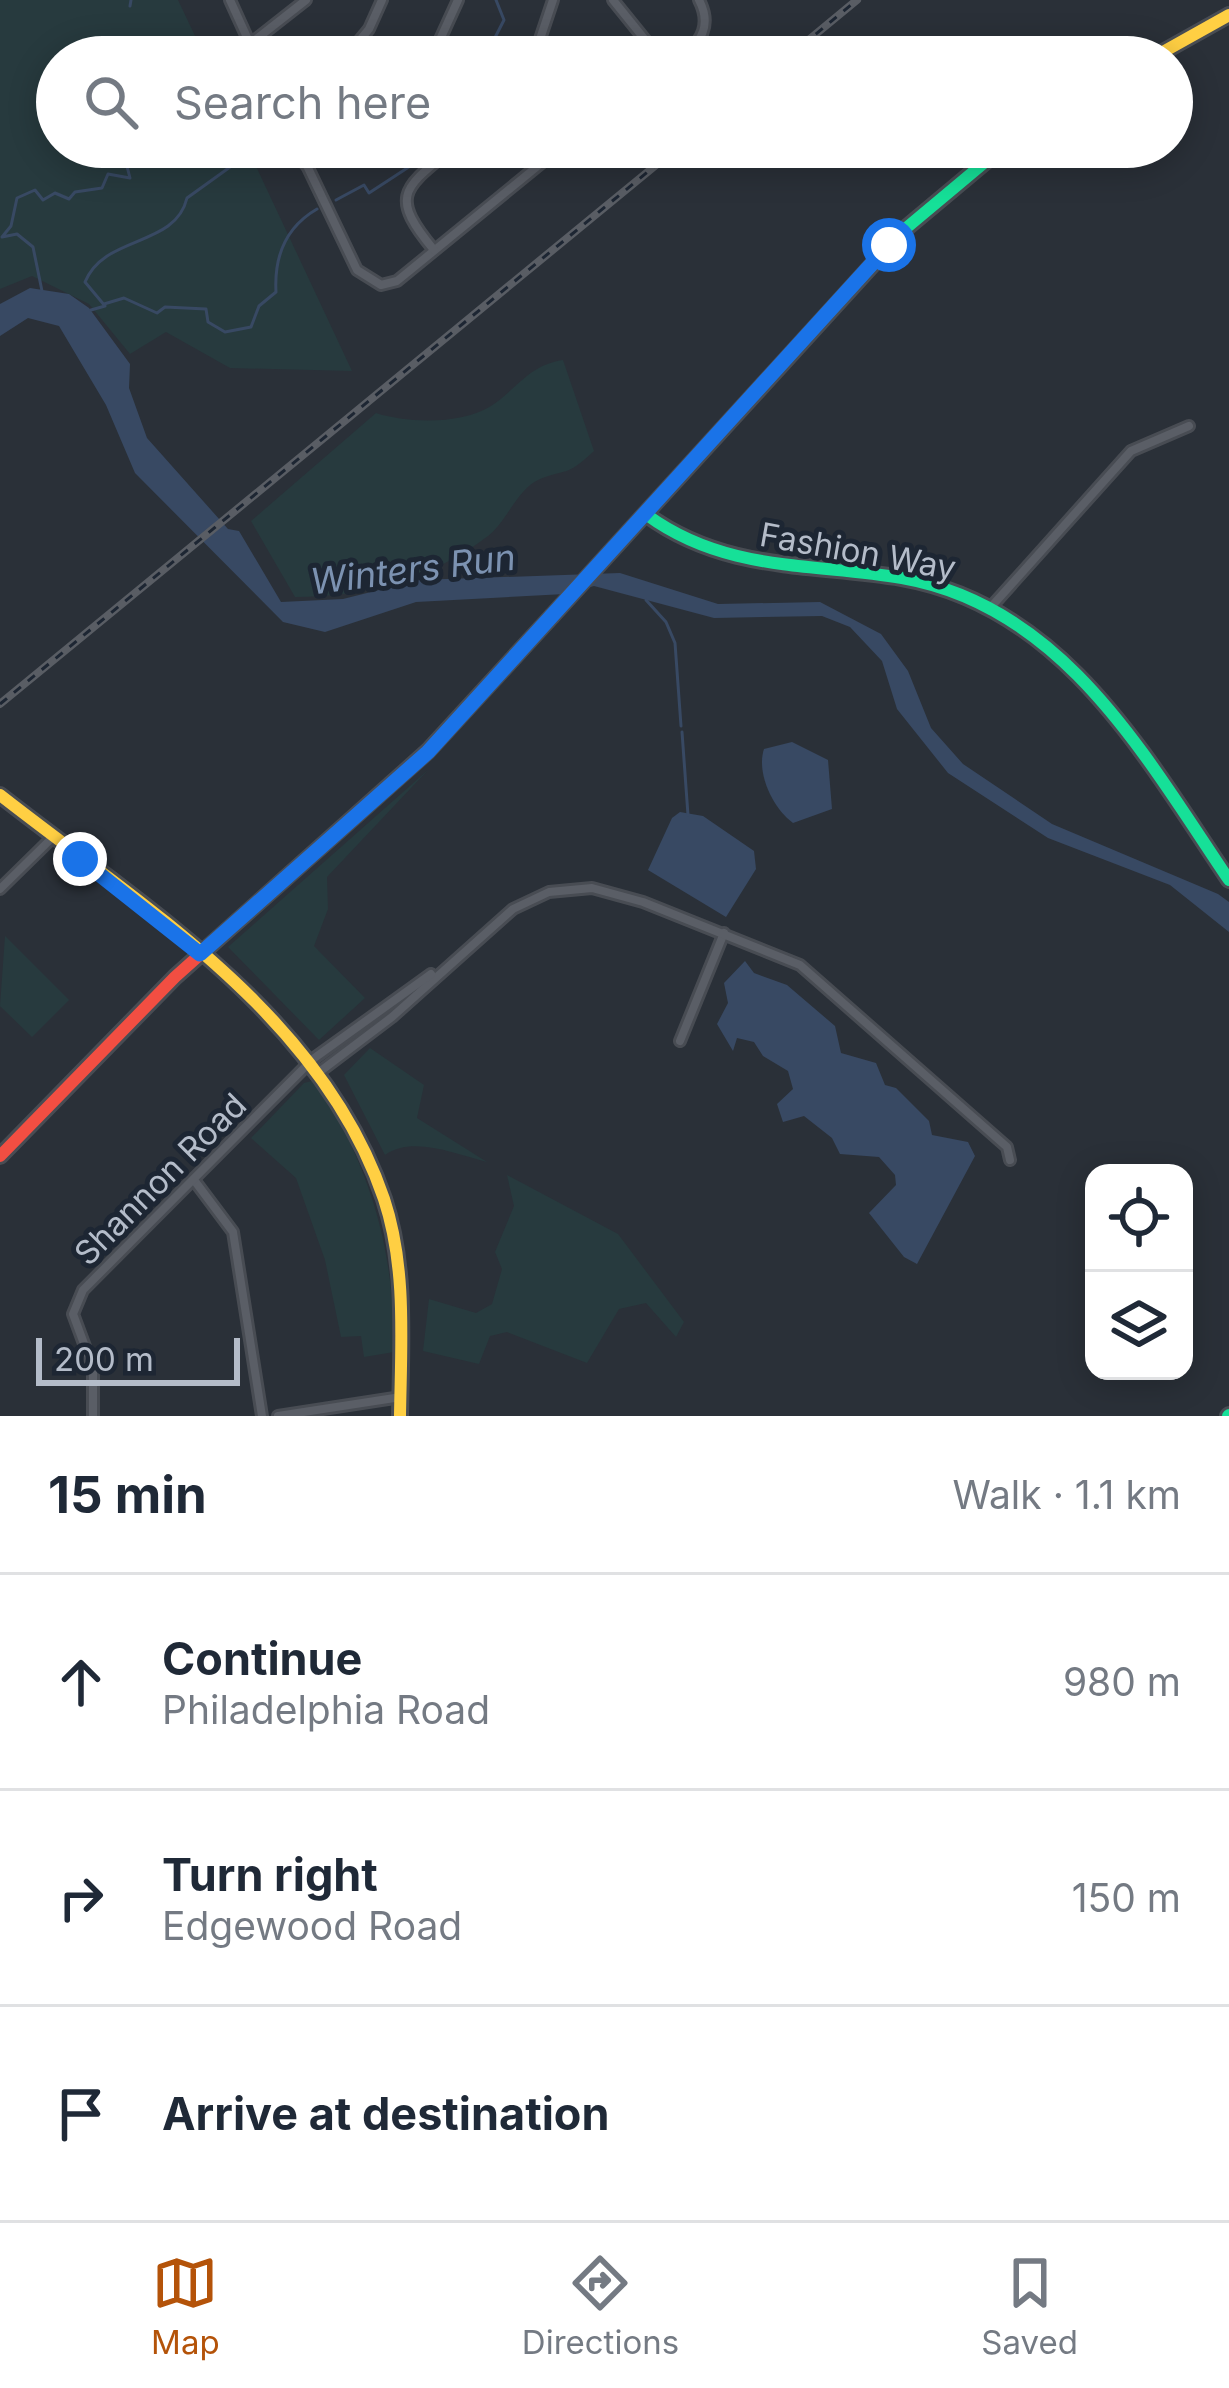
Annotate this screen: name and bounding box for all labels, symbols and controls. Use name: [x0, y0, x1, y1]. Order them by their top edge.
search box: [36, 36, 1193, 168]
icon: search: [78, 69, 144, 135]
text: Search here: [174, 75, 431, 130]
route start: [862, 218, 916, 272]
street label: Fashion Way: [757, 514, 959, 588]
water label: Winters Run: [308, 535, 518, 603]
route end: [53, 832, 107, 886]
street label: Shannon Road: [66, 1085, 254, 1273]
map controls: [1085, 1164, 1193, 1380]
button: locate: [1085, 1164, 1193, 1272]
button: layers: [1085, 1272, 1193, 1380]
scale bar: [36, 1332, 240, 1385]
text: 200 m: [54, 1339, 154, 1379]
text: 15 min: [48, 1464, 207, 1525]
text: Walk · 1.1 km: [953, 1471, 1181, 1518]
text: Continue: [162, 1631, 362, 1686]
icon: ahead: [48, 1649, 114, 1715]
text: 980 m: [1063, 1658, 1181, 1705]
text: Philadelphia Road: [162, 1686, 490, 1733]
text: Turn right: [162, 1847, 378, 1902]
icon: right: [48, 1865, 114, 1931]
text: 150 m: [1072, 1874, 1181, 1921]
text: Edgewood Road: [162, 1902, 462, 1949]
icon: arrive: [48, 2081, 114, 2147]
text: Arrive at destination: [162, 2086, 609, 2141]
tab: Map: [151, 2250, 220, 2362]
tab: Directions: [522, 2250, 679, 2362]
tab: Saved: [981, 2250, 1078, 2362]

